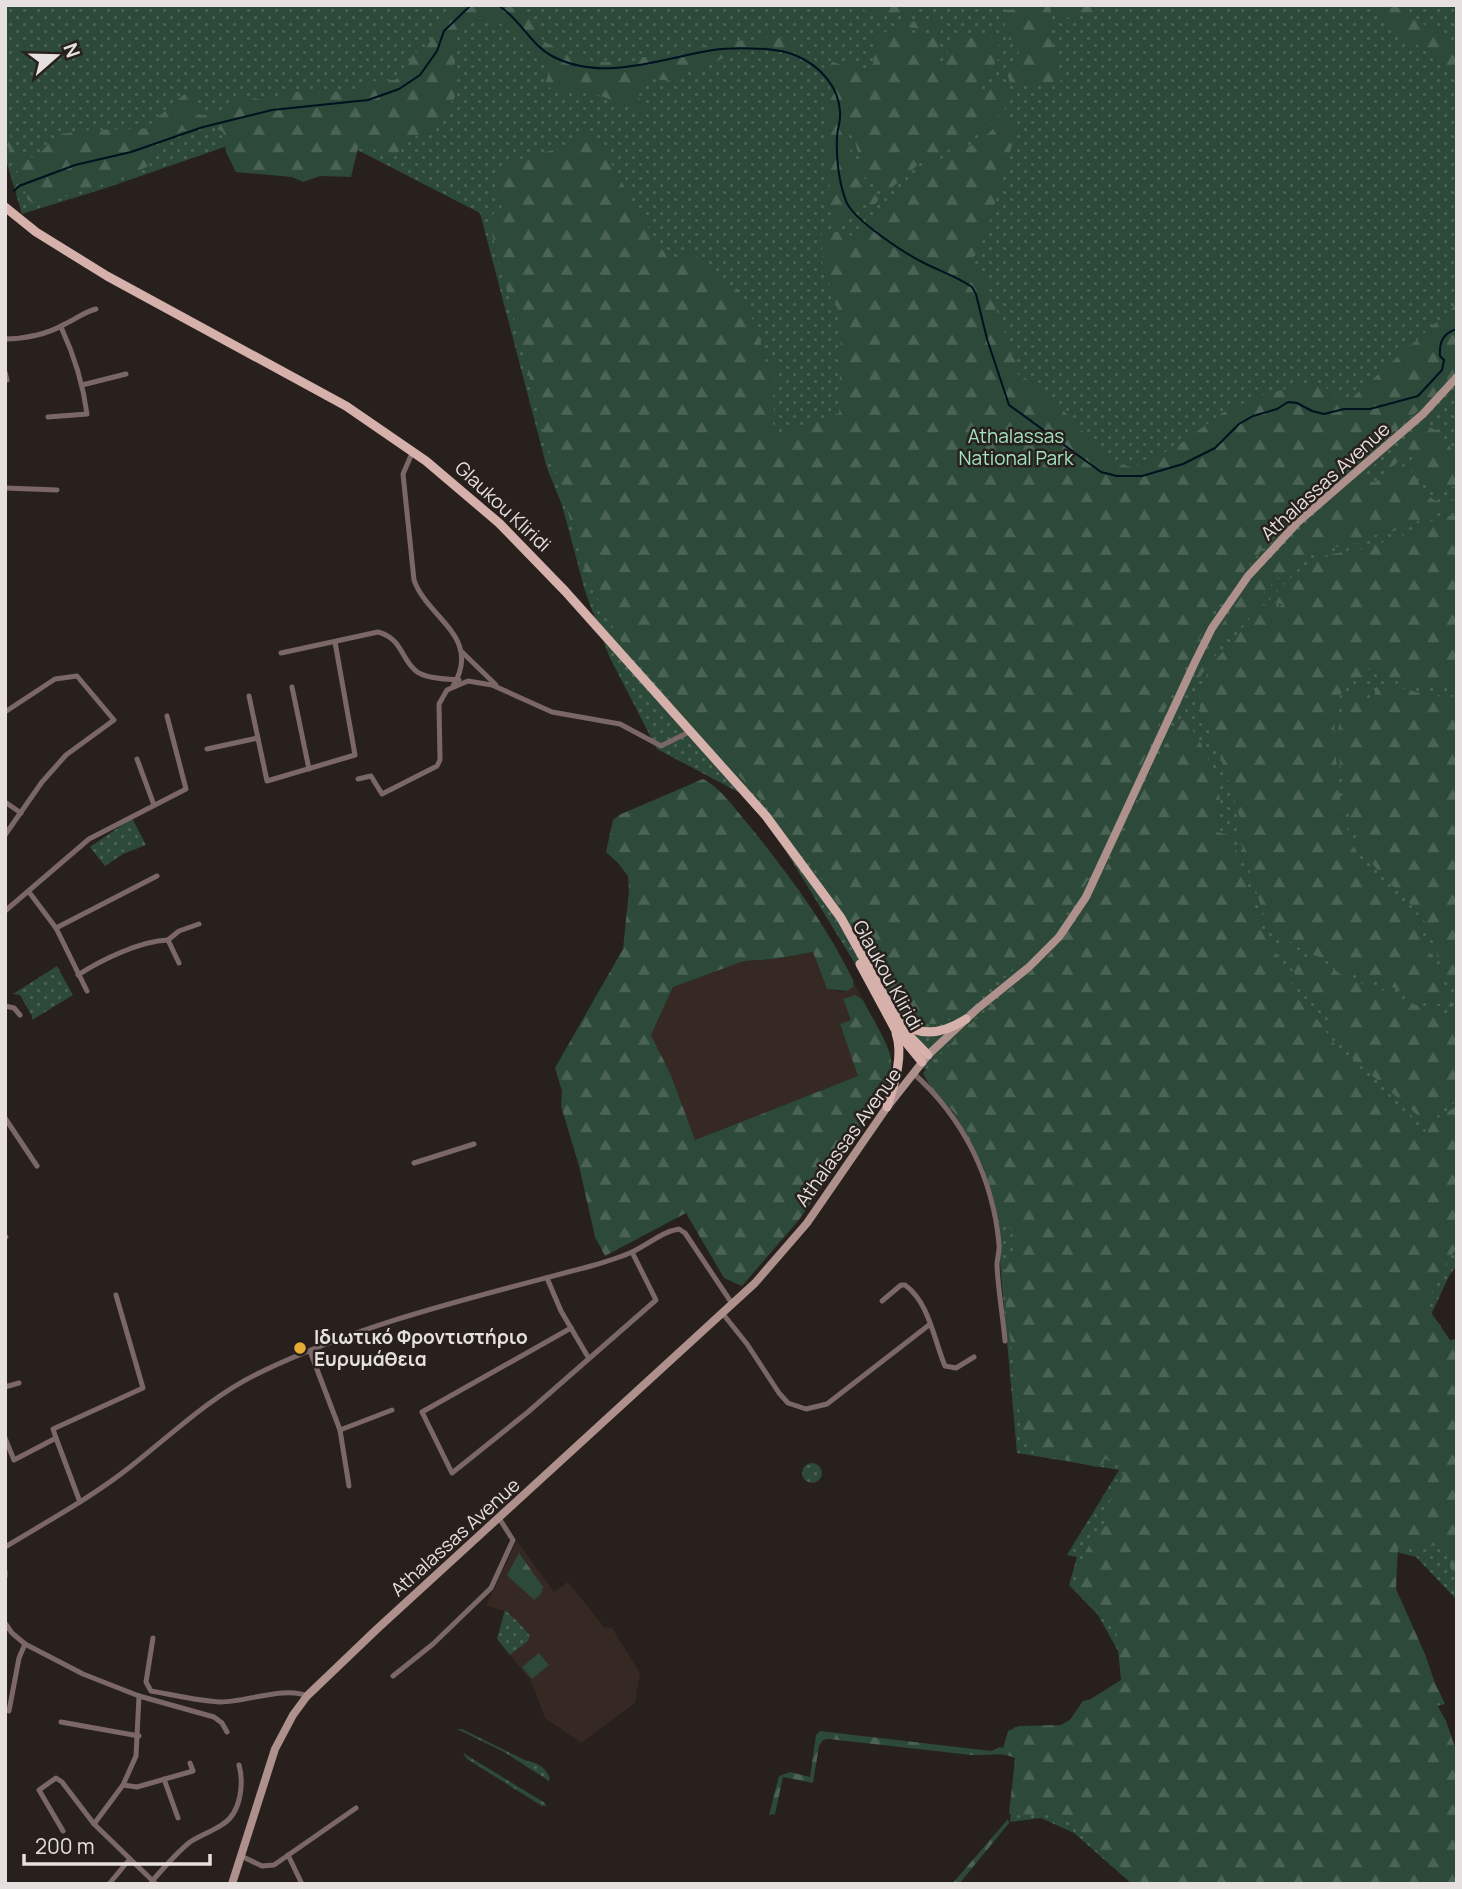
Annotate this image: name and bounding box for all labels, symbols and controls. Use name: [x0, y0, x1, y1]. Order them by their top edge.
north arrow: [21, 21, 91, 91]
text: N: [57, 39, 87, 61]
street label: Athalassas Avenue: [1255, 416, 1395, 546]
park label: Athalassas National Park: [959, 423, 1074, 471]
street label: Glaukou Kliridi: [449, 455, 557, 557]
street label: Glaukou Kliridi: [847, 915, 929, 1035]
street label: Athalassas Avenue: [789, 1062, 907, 1212]
place label: Ιδιωτικό Φροντιστήριο Ευρυμάθεια: [314, 1324, 528, 1372]
marker: Ιδιωτικό Φροντιστήριο Ευρυμάθεια: [292, 1340, 308, 1356]
street label: Athalassas Avenue: [385, 1472, 525, 1602]
scale bar: [24, 1822, 210, 1866]
text: 200 m: [35, 1832, 95, 1860]

